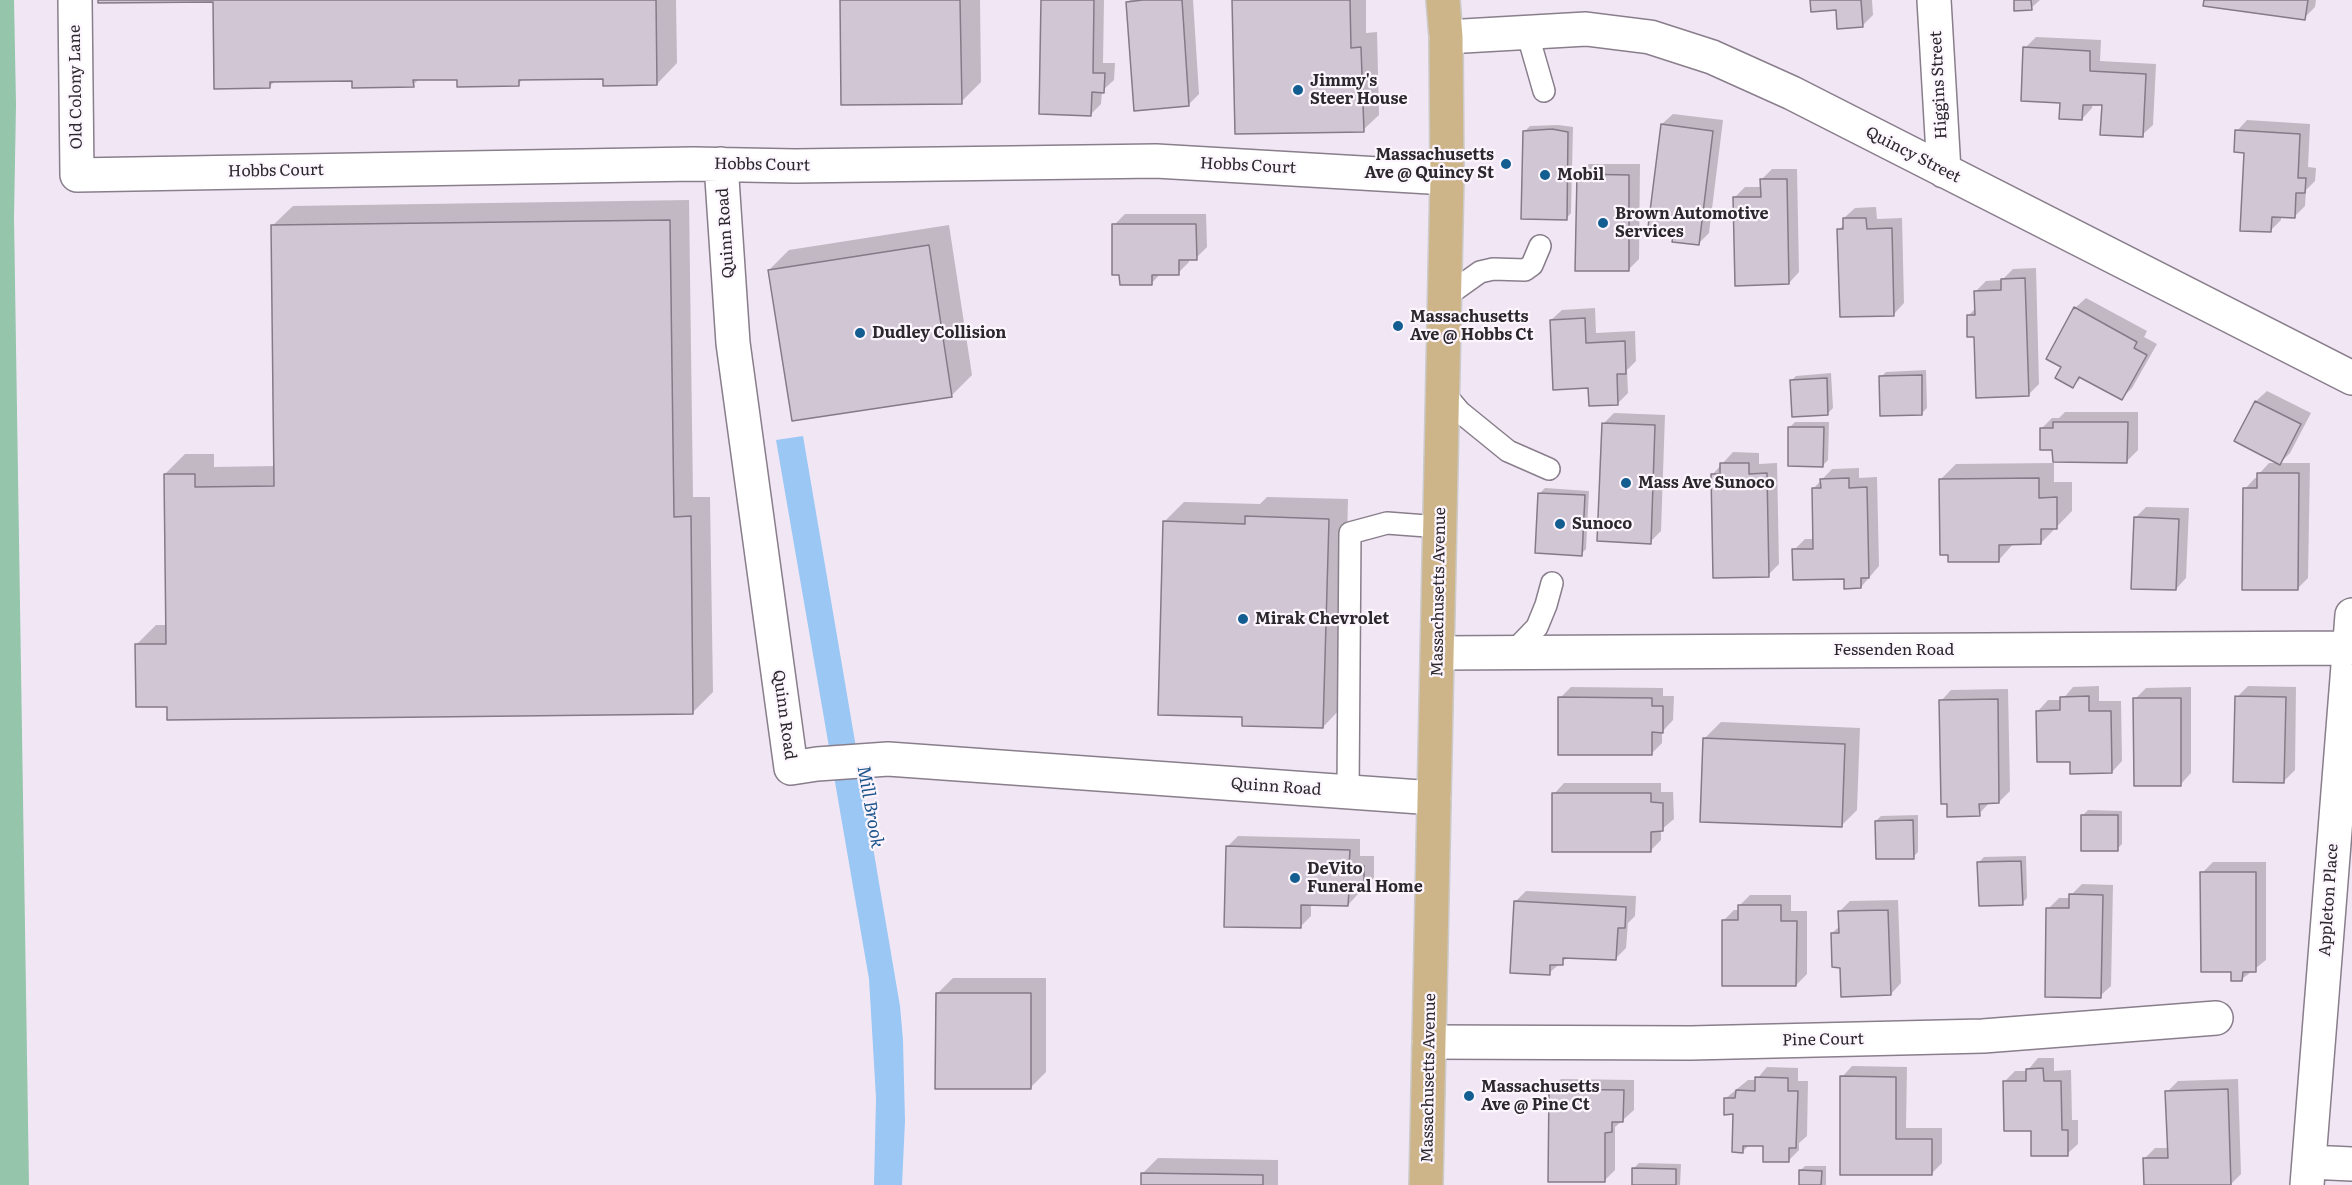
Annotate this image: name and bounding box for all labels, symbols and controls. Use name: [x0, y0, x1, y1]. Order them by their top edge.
street label: Old Colony Lane: [65, 25, 87, 149]
street label: Higgins Street: [1927, 30, 1951, 140]
place label: Jimmy's Steer House: [1310, 71, 1407, 109]
marker: Jimmy's Steer House: [1291, 83, 1305, 97]
street label: Quincy Street: [1862, 123, 1964, 187]
place label: Massachusetts Ave @ Quincy St: [1364, 145, 1494, 183]
street label: Hobbs Court: [1200, 154, 1296, 178]
street label: Hobbs Court: [714, 155, 810, 175]
marker: Massachusetts Ave @ Quincy St: [1499, 157, 1513, 171]
street label: Hobbs Court: [228, 161, 324, 181]
place label: Mobil: [1557, 165, 1604, 185]
marker: Mobil: [1538, 168, 1552, 182]
street label: Quinn Road: [713, 187, 739, 279]
place label: Brown Automotive Services: [1615, 204, 1768, 242]
marker: Brown Automotive Services: [1596, 216, 1610, 230]
place label: Massachusetts Ave @ Hobbs Ct: [1410, 307, 1534, 345]
marker: Massachusetts Ave @ Hobbs Ct: [1391, 319, 1405, 333]
place label: Dudley Collision: [872, 323, 1006, 343]
marker: Dudley Collision: [853, 326, 867, 340]
place label: Mass Ave Sunoco: [1638, 473, 1775, 493]
marker: Mass Ave Sunoco: [1619, 476, 1633, 490]
street label: Massachusetts Avenue: [1428, 507, 1450, 677]
place label: Sunoco: [1572, 514, 1632, 534]
marker: Sunoco: [1553, 517, 1567, 531]
place label: Mirak Chevrolet: [1255, 609, 1389, 629]
marker: Mirak Chevrolet: [1236, 612, 1250, 626]
street label: Fessenden Road: [1834, 640, 1954, 660]
street label: Quinn Road: [768, 669, 800, 761]
water label: Mill Brook: [852, 764, 888, 850]
street label: Quinn Road: [1230, 774, 1322, 800]
street label: Appleton Place: [2315, 843, 2343, 957]
place label: DeVito Funeral Home: [1307, 859, 1423, 897]
marker: DeVito Funeral Home: [1288, 871, 1302, 885]
street label: Massachusetts Avenue: [1418, 993, 1440, 1163]
street label: Pine Court: [1782, 1030, 1864, 1050]
place label: Massachusetts Ave @ Pine Ct: [1481, 1077, 1600, 1115]
marker: Massachusetts Ave @ Pine Ct: [1462, 1089, 1476, 1103]

